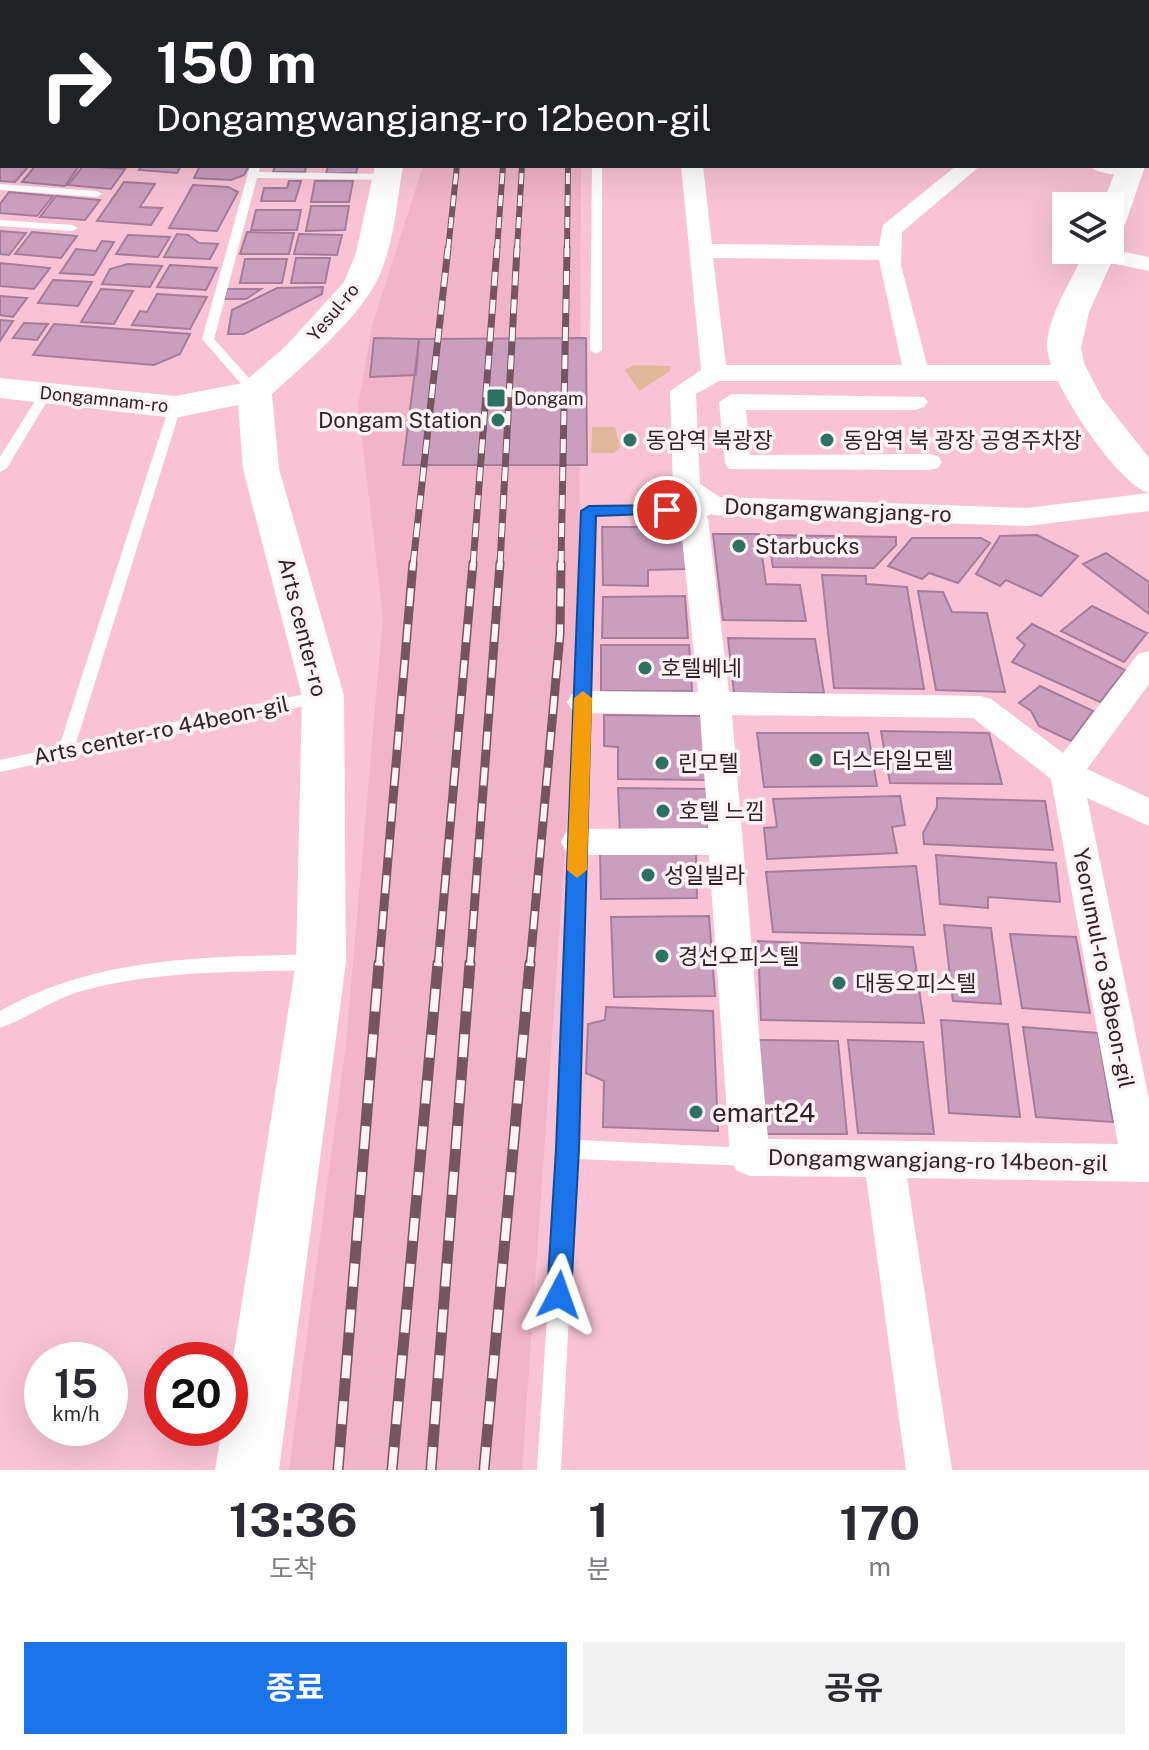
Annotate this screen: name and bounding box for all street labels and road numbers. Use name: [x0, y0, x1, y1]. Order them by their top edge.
street label: Yesul-ro: [303, 279, 363, 345]
street label: Dongamnam-ro: [39, 382, 169, 416]
street label: Dongamgwangjang-ro: [724, 493, 952, 527]
street label: Arts center-ro: [273, 555, 333, 699]
street label: Arts center-ro 44beon-gil: [31, 690, 291, 770]
street label: Yeorumul-ro 38beon-gil: [1068, 846, 1140, 1090]
street label: Dongamgwangjang-ro 14beon-gil: [768, 1144, 1108, 1176]

